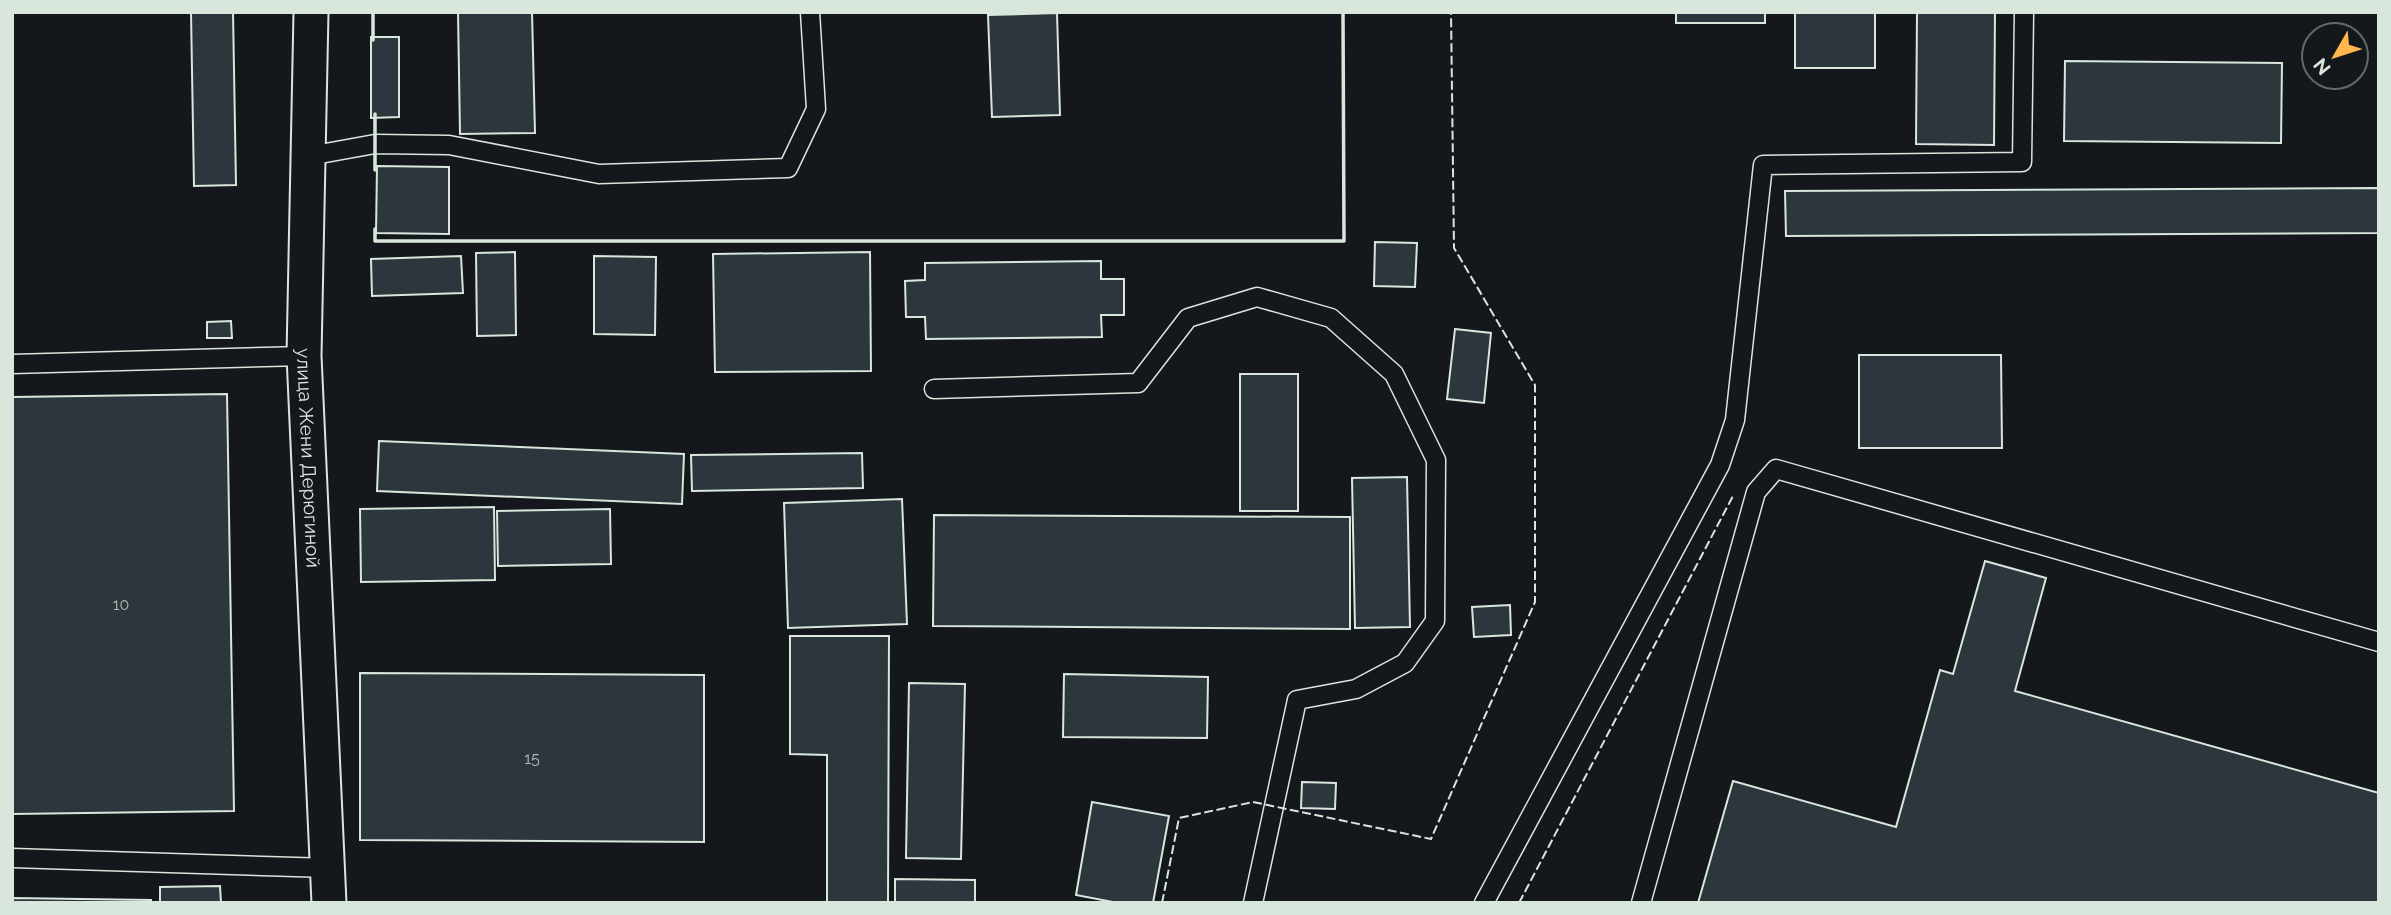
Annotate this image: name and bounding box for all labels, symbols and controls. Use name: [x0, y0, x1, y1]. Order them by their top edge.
north arrow: [2300, 21, 2370, 91]
text: N: [2309, 54, 2335, 79]
street label: улица Жени Дерюгиной: [293, 348, 325, 568]
house number: 10: [113, 595, 129, 614]
house number: 15: [524, 749, 540, 768]

